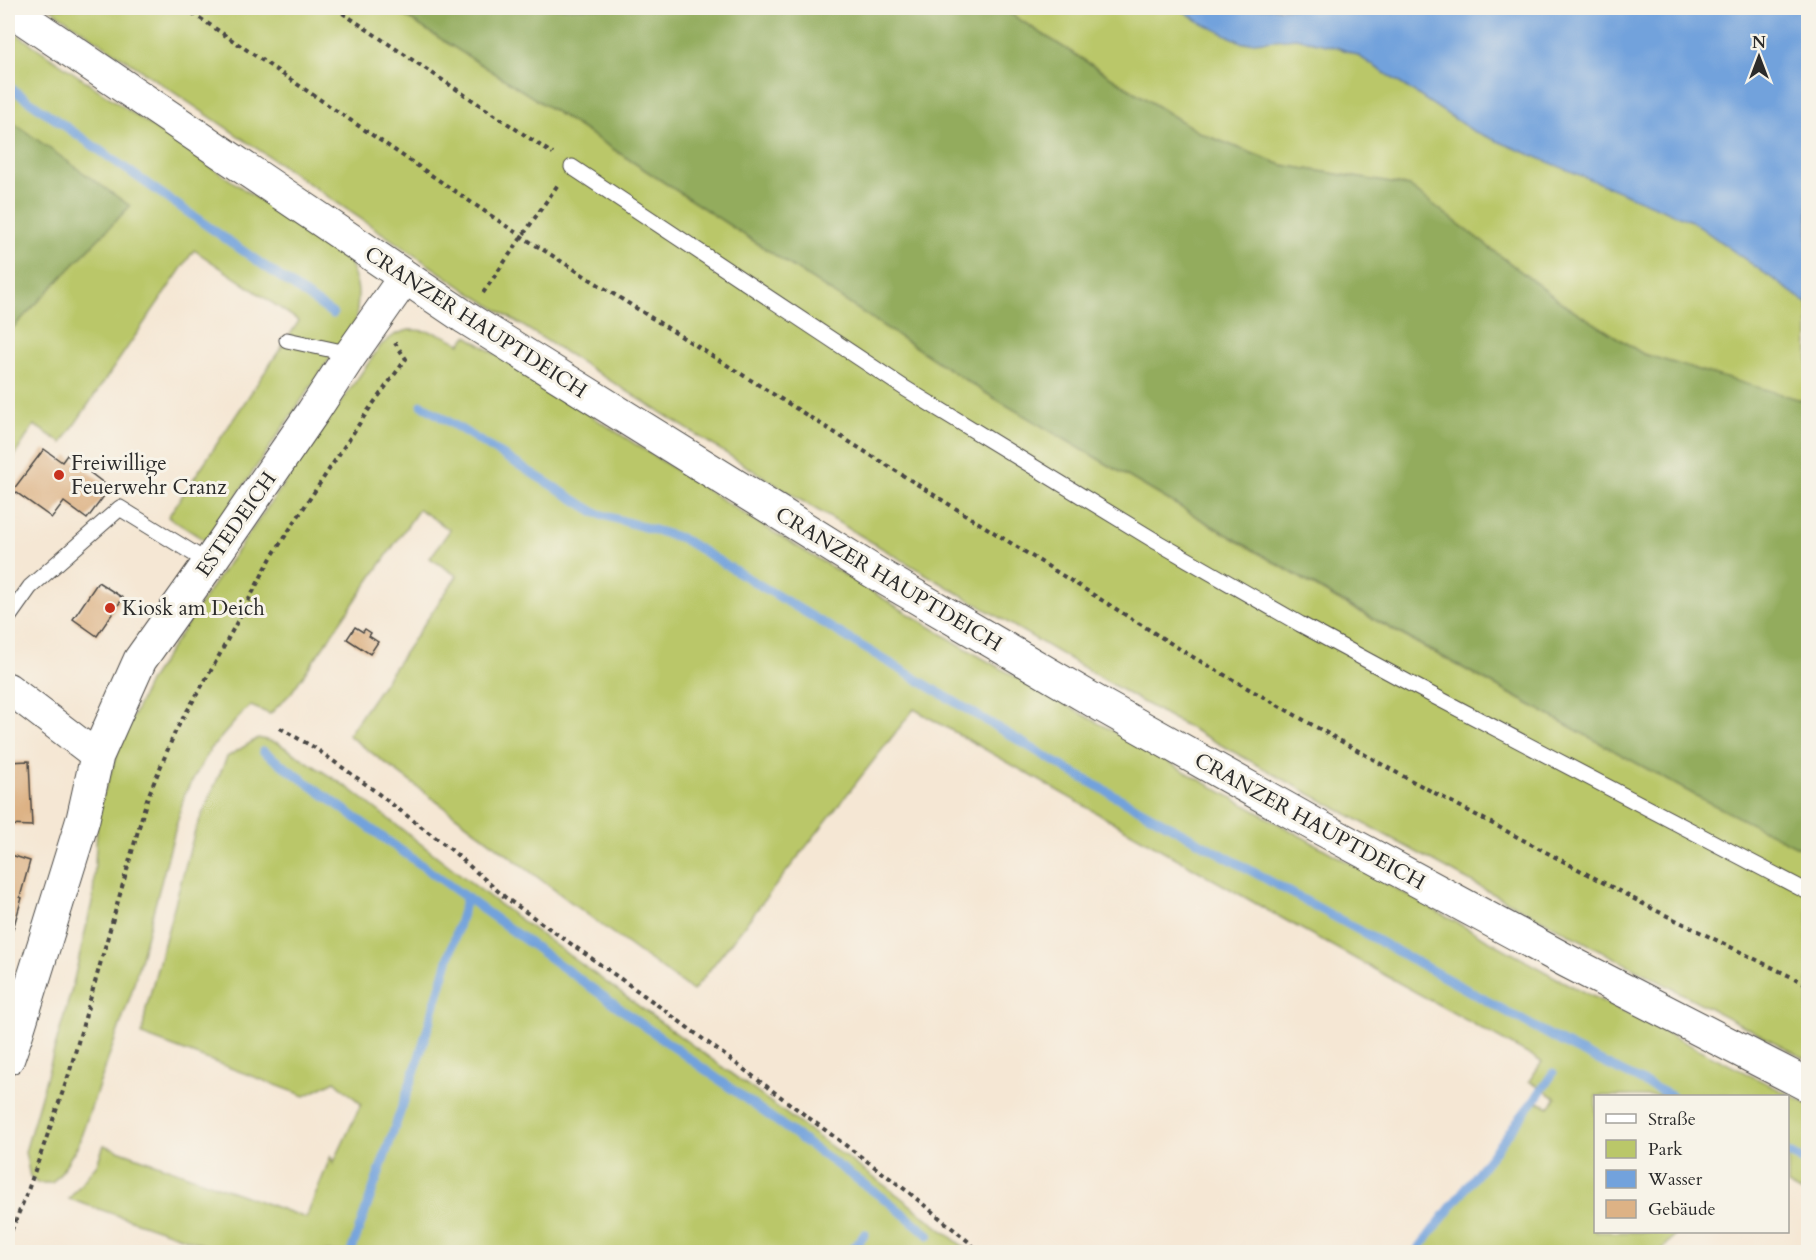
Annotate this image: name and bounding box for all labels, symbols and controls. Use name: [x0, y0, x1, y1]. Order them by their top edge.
north arrow: [1729, 27, 1789, 87]
text: N: [1752, 32, 1766, 54]
street label: CRANZER HAUPTDEICH: [359, 239, 593, 405]
place label: Freiwillige Feuerwehr Cranz: [71, 449, 227, 502]
street label: ESTEDEICH: [189, 466, 283, 583]
marker: Freiwillige Feuerwehr Cranz: [52, 468, 66, 482]
street label: CRANZER HAUPTDEICH: [770, 500, 1008, 659]
place label: Kiosk am Deich: [122, 594, 265, 623]
marker: Kiosk am Deich: [103, 601, 117, 615]
street label: CRANZER HAUPTDEICH: [1189, 746, 1430, 897]
legend: [1594, 1095, 1789, 1233]
text: Straße: [1648, 1107, 1696, 1132]
text: Park: [1648, 1137, 1683, 1162]
text: Wasser: [1647, 1167, 1703, 1192]
text: Gebäude: [1648, 1197, 1716, 1222]

